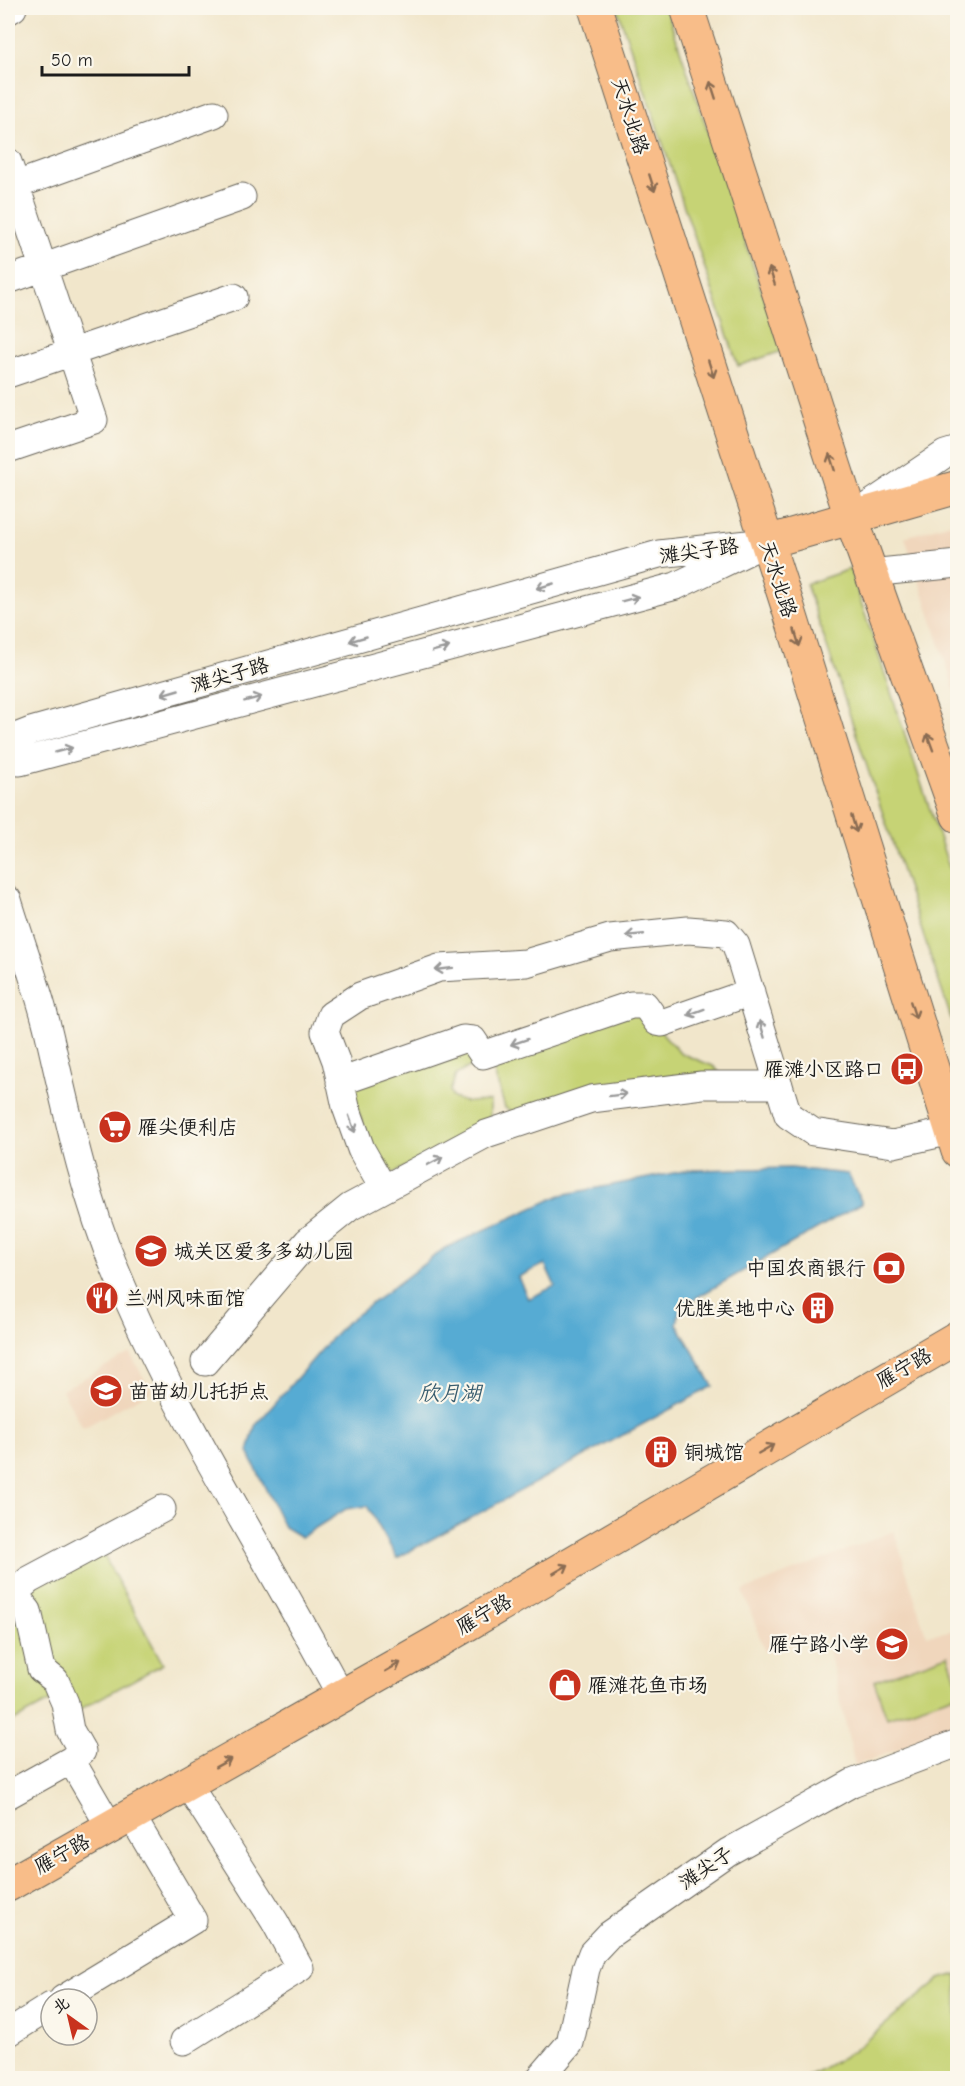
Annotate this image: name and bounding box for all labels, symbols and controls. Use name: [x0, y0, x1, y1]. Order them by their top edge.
scale bar: [42, 39, 189, 77]
text: 50 m: [51, 50, 93, 71]
street label: 天水北路: [607, 74, 654, 159]
one-way arrow: [707, 81, 718, 100]
one-way arrow: [647, 173, 658, 192]
one-way arrow: [766, 267, 777, 286]
one-way arrow: [707, 359, 718, 378]
one-way arrow: [826, 453, 837, 472]
street label: 滩尖子路: [658, 534, 741, 568]
street label: 天水北路: [755, 537, 802, 622]
one-way arrow: [536, 581, 555, 592]
one-way arrow: [620, 593, 639, 604]
one-way arrow: [792, 628, 803, 647]
one-way arrow: [349, 634, 368, 645]
one-way arrow: [431, 643, 450, 654]
street label: 滩尖子路: [188, 653, 273, 697]
one-way arrow: [161, 687, 180, 698]
one-way arrow: [243, 693, 262, 705]
one-way arrow: [924, 733, 935, 751]
one-way arrow: [55, 743, 74, 755]
one-way arrow: [849, 814, 860, 833]
one-way arrow: [625, 930, 645, 941]
one-way arrow: [435, 964, 454, 975]
one-way arrow: [908, 1000, 919, 1019]
one-way arrow: [687, 1007, 706, 1018]
one-way arrow: [756, 1020, 767, 1039]
one-way arrow: [510, 1038, 529, 1049]
bus stop icon: 雁滩小区路口: [889, 1051, 925, 1087]
place label: 雁滩小区路口: [764, 1058, 884, 1081]
one-way arrow: [607, 1090, 627, 1101]
supermarket icon: 雁尖便利店: [97, 1109, 133, 1145]
one-way arrow: [348, 1114, 359, 1133]
place label: 雁尖便利店: [138, 1116, 238, 1139]
one-way arrow: [426, 1154, 444, 1166]
school or university icon: 城关区爱多多幼儿园: [133, 1233, 169, 1269]
place label: 城关区爱多多幼儿园: [174, 1240, 354, 1263]
bank icon: 中国农商银行: [871, 1250, 907, 1286]
place label: 中国农商银行: [746, 1257, 866, 1280]
restaurant icon: 兰州风味面馆: [84, 1280, 120, 1316]
place label: 兰州风味面馆: [125, 1287, 245, 1310]
building icon: 优胜美地中心: [800, 1290, 836, 1326]
place label: 优胜美地中心: [675, 1297, 795, 1320]
street label: 雁宁路: [872, 1343, 937, 1393]
school or university icon: 苗苗幼儿托护点: [88, 1373, 124, 1409]
place label: 苗苗幼儿托护点: [129, 1380, 269, 1403]
water label: 欣月湖: [419, 1381, 483, 1405]
building icon: 铜城馆: [643, 1434, 679, 1470]
place label: 铜城馆: [684, 1441, 744, 1464]
one-way arrow: [757, 1443, 774, 1455]
one-way arrow: [552, 1563, 569, 1575]
street label: 雁宁路: [452, 1589, 517, 1639]
school or university icon: 雁宁路小学: [874, 1626, 910, 1662]
place label: 雁宁路小学: [769, 1633, 869, 1656]
one-way arrow: [383, 1661, 401, 1672]
shop icon: 雁滩花鱼市场: [547, 1667, 583, 1703]
place label: 雁滩花鱼市场: [588, 1674, 708, 1697]
one-way arrow: [214, 1757, 231, 1769]
street label: 雁宁路: [30, 1829, 95, 1879]
street label: 滩尖子: [675, 1842, 737, 1894]
north arrow: [39, 1987, 99, 2047]
text: 北: [49, 1993, 73, 2017]

